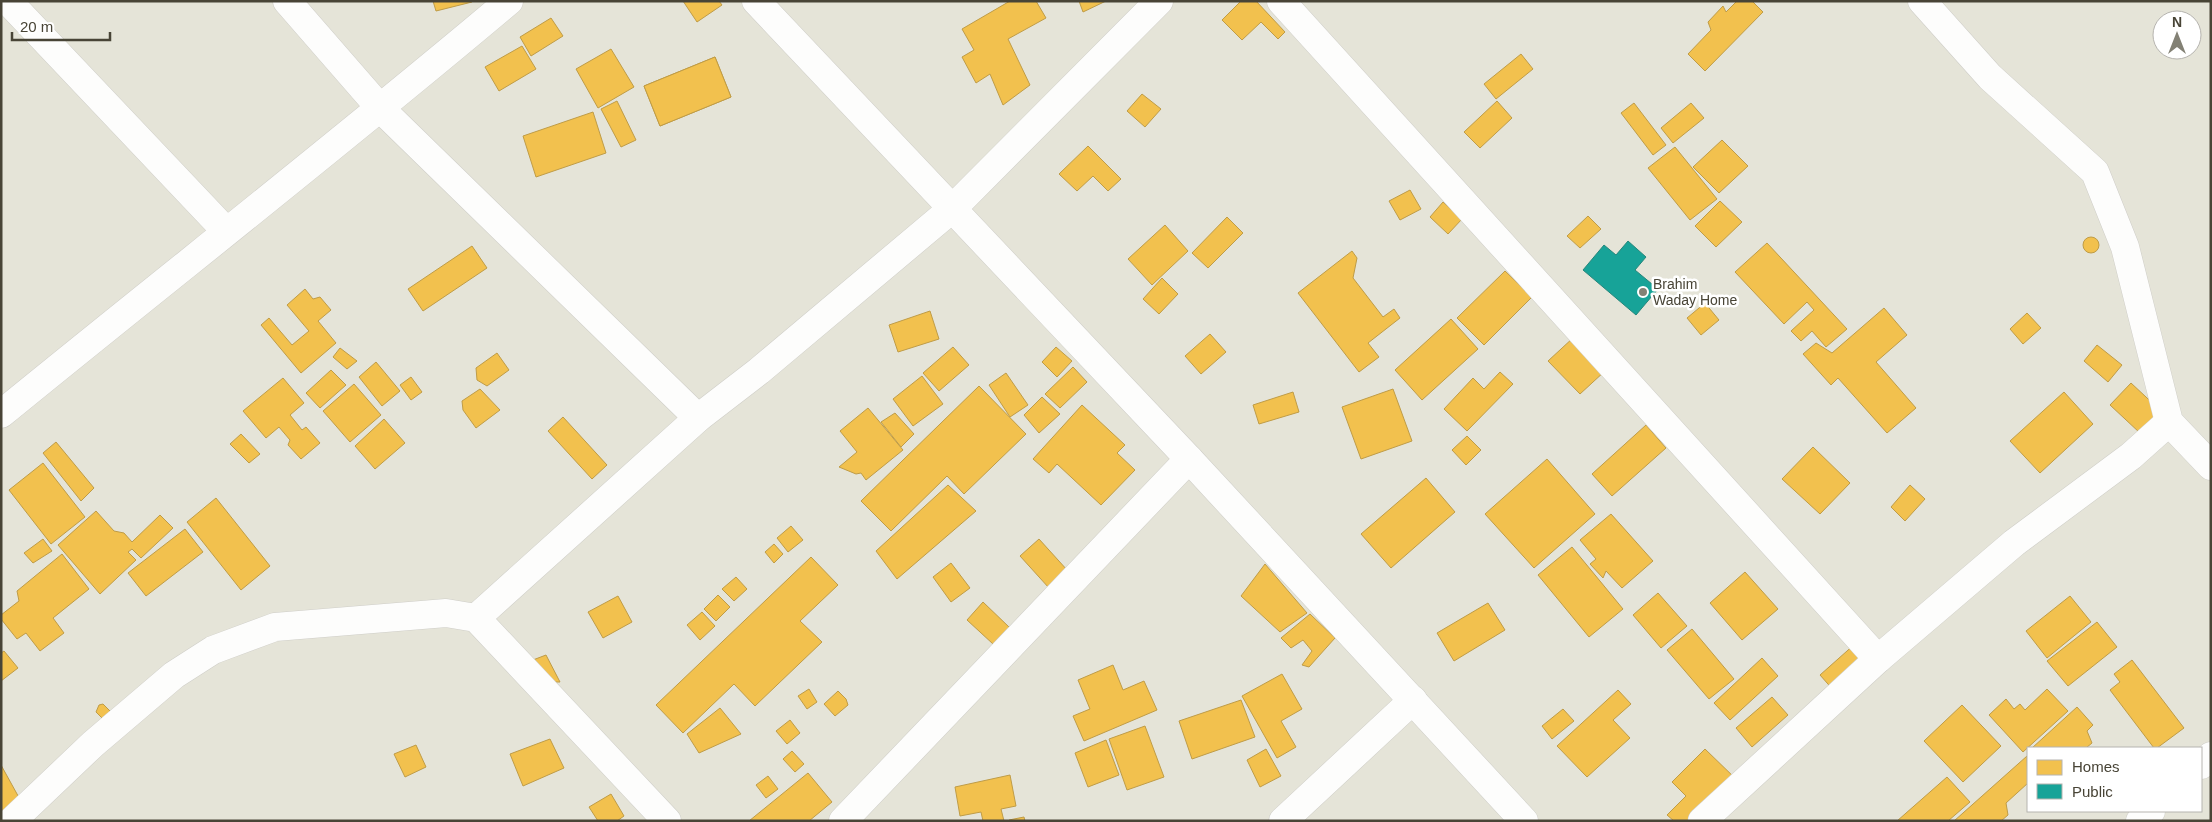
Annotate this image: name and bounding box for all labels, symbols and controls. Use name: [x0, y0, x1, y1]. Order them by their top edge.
scale bar: [12, 10, 110, 42]
north arrow: [2152, 10, 2202, 60]
text: N: [2172, 14, 2182, 30]
text: 20 m: [20, 18, 53, 35]
place label: Brahim Waday Home: [1653, 276, 1738, 308]
marker: Brahim Waday Home: [1637, 286, 1649, 298]
legend: [2027, 747, 2202, 812]
text: Homes: [2072, 758, 2120, 775]
text: Public: [2072, 783, 2113, 800]

